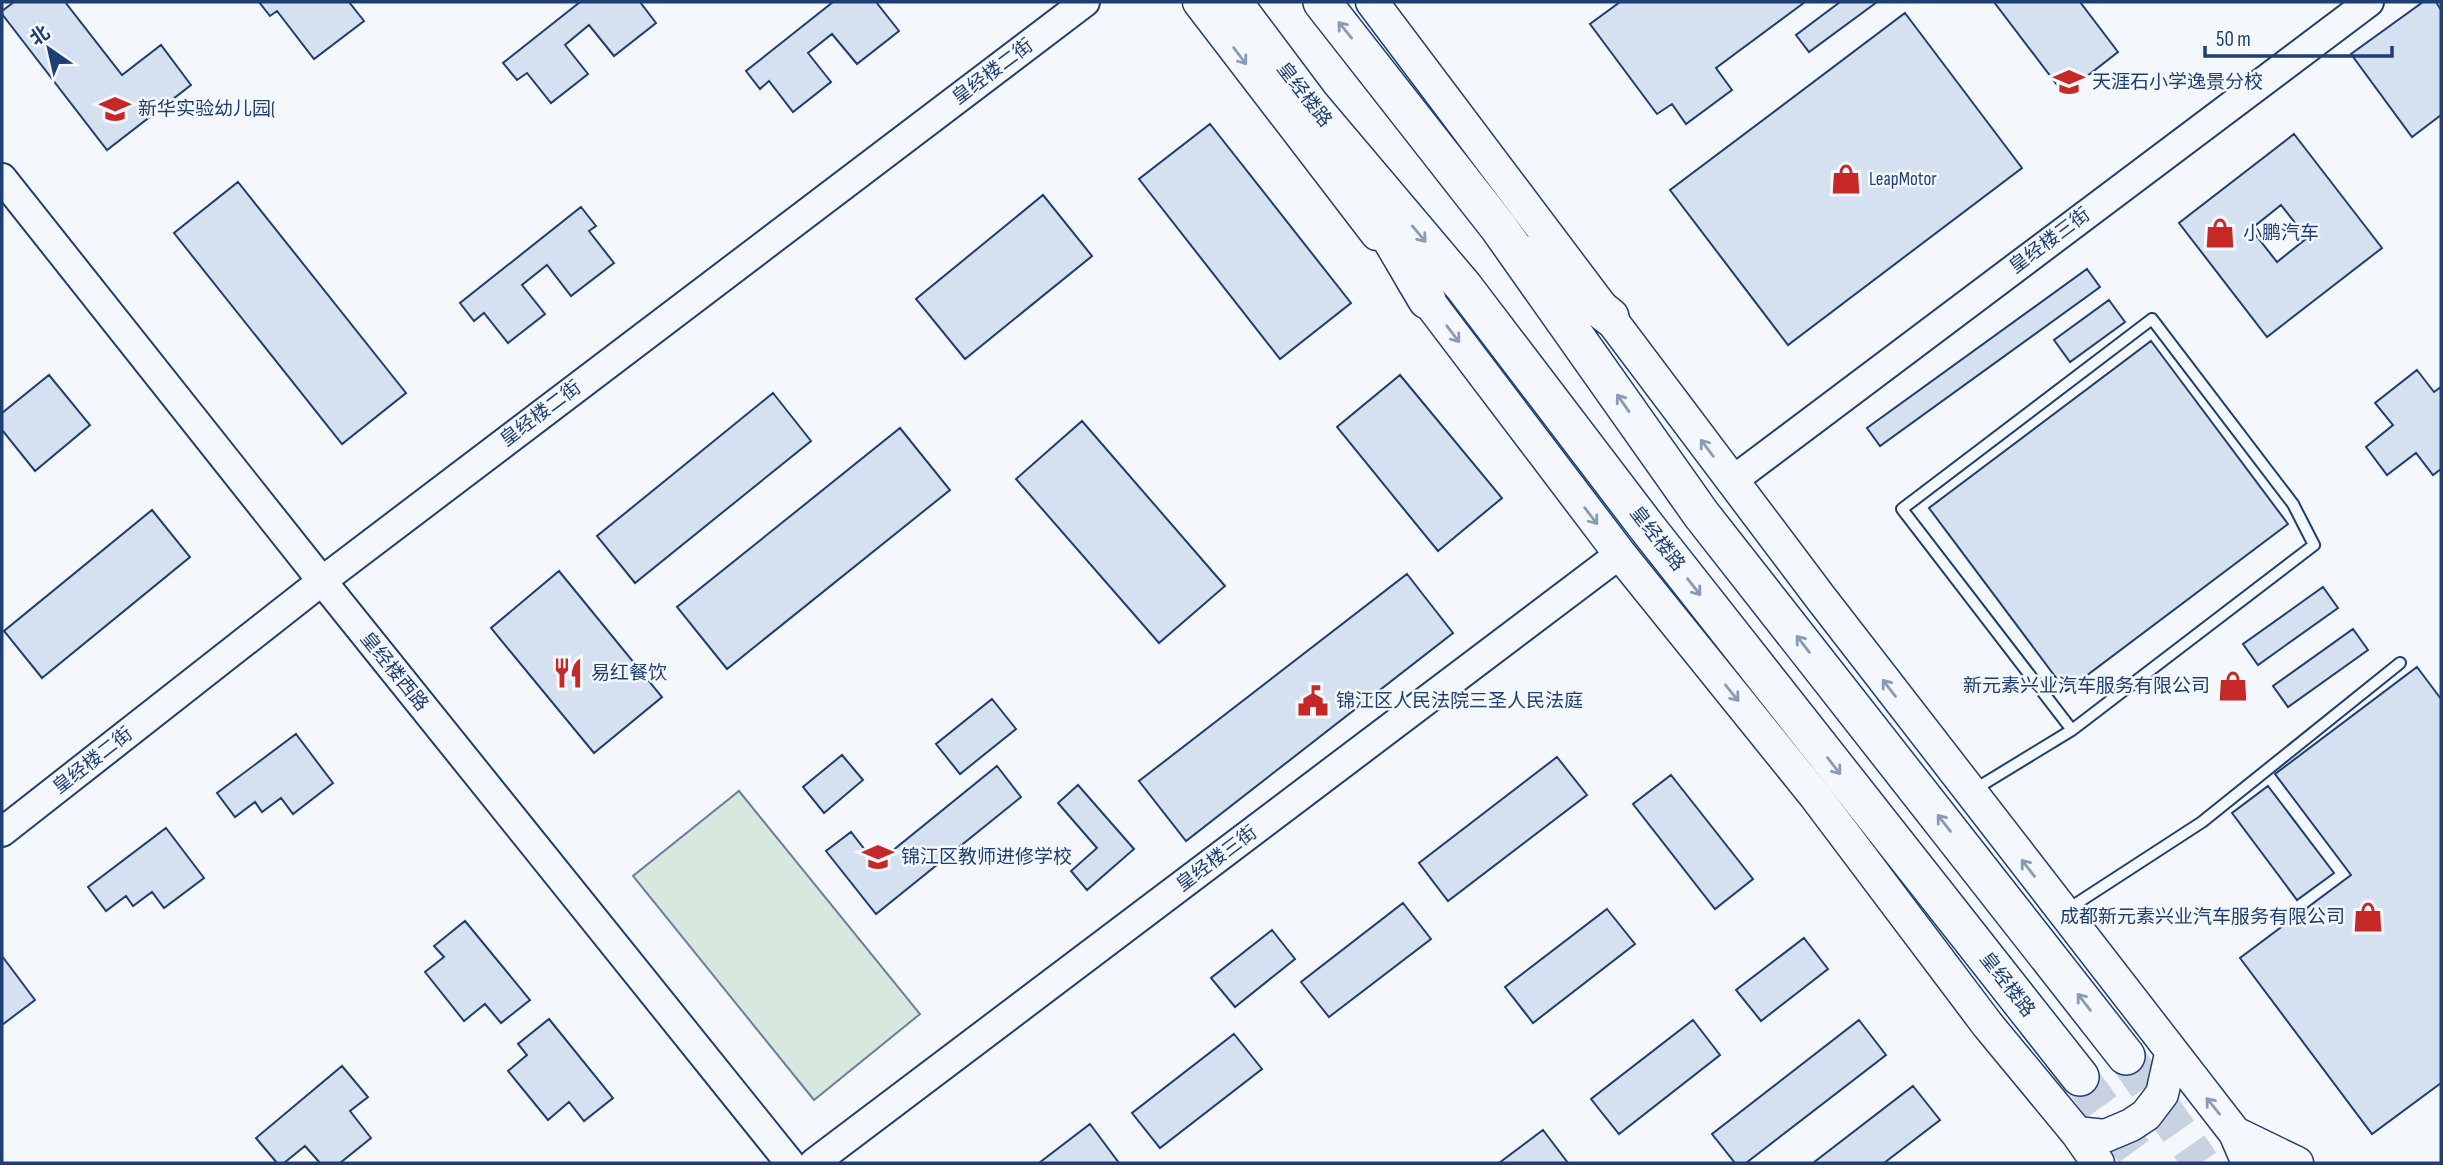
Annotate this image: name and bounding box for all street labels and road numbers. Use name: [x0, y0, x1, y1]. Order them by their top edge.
street label: 皇经楼二街: [948, 34, 1038, 110]
street label: 皇经楼路: [1272, 58, 1336, 132]
street label: 皇经楼三街: [2005, 203, 2095, 279]
street label: 皇经楼二街: [496, 376, 586, 452]
street label: 皇经楼路: [1625, 502, 1689, 576]
street label: 皇经楼西路: [355, 628, 433, 716]
street label: 皇经楼二街: [48, 723, 138, 799]
street label: 皇经楼三街: [1172, 821, 1262, 897]
street label: 皇经楼路: [1975, 948, 2039, 1022]

